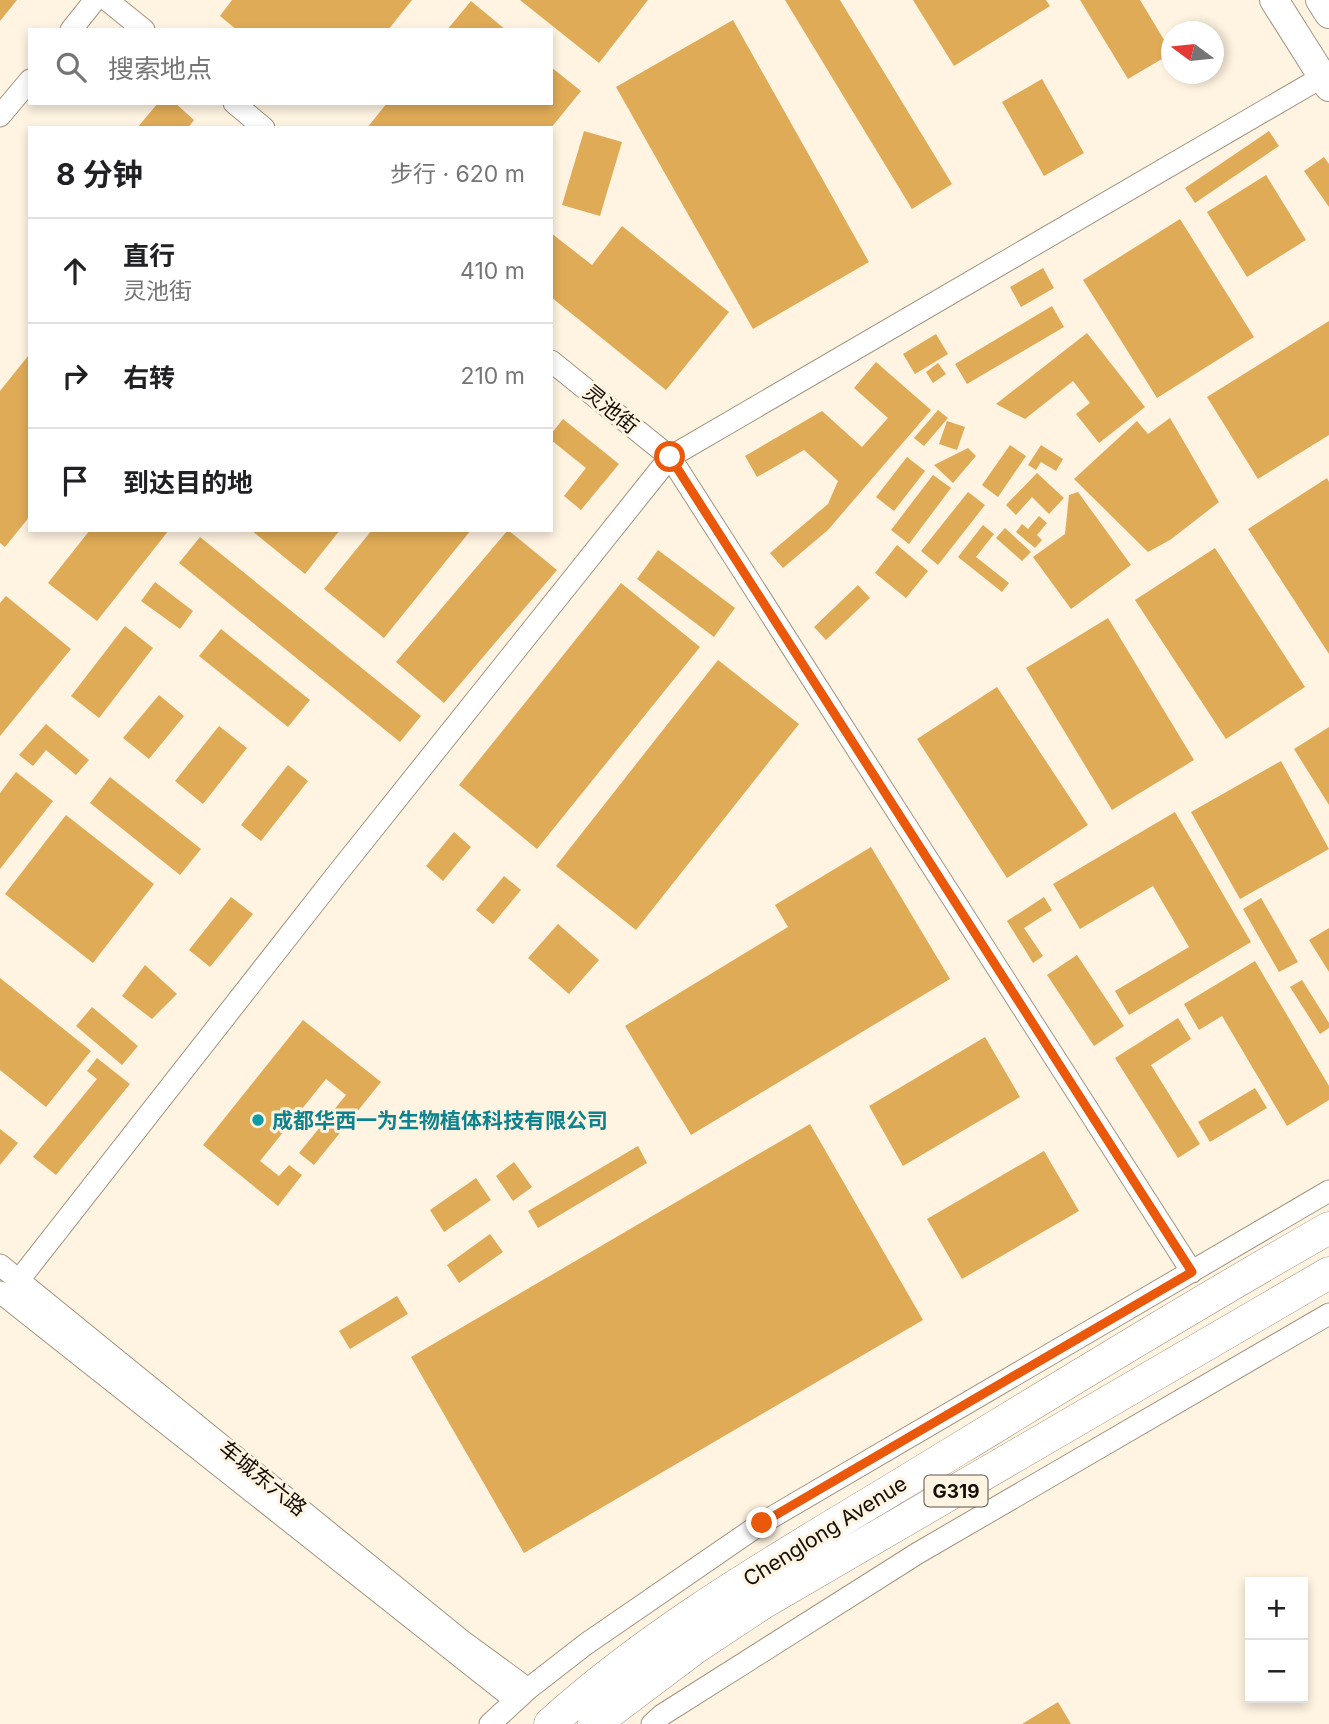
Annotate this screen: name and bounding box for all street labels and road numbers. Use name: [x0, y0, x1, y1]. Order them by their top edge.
street label: 灵池街: [579, 379, 643, 439]
street label: 车城东六路: [214, 1435, 312, 1521]
street label: Chenglong Avenue: [739, 1471, 911, 1591]
road number: G319: [925, 1476, 988, 1506]

